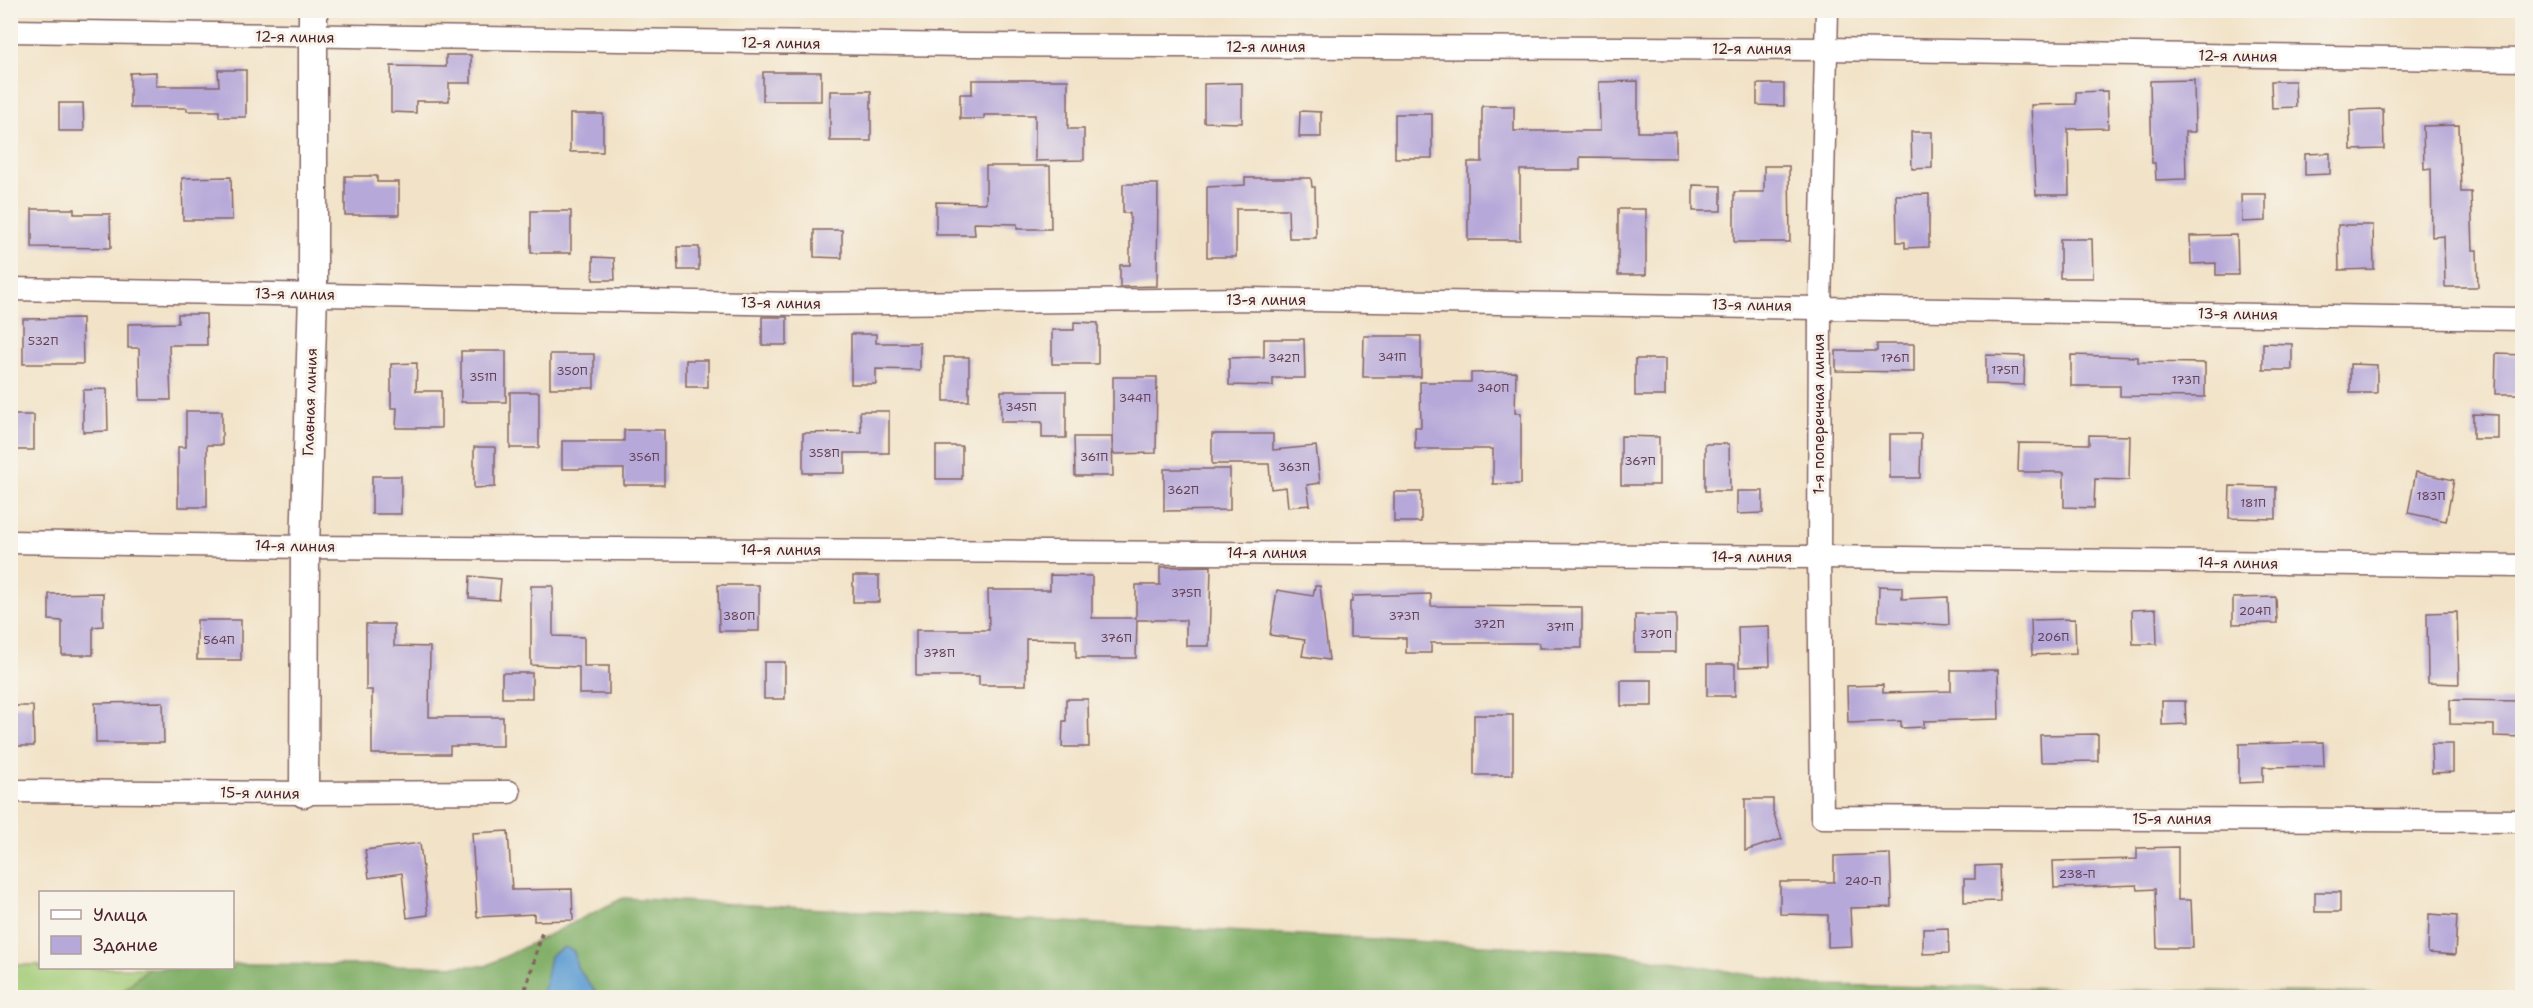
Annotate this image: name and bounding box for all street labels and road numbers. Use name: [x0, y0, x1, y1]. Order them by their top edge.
street label: 12-я линия: [255, 26, 335, 48]
street label: 12-я линия: [741, 32, 821, 54]
street label: 12-я линия: [1226, 37, 1306, 57]
street label: 12-я линия: [1712, 39, 1792, 59]
street label: 12-я линия: [2198, 45, 2278, 67]
street label: 13-я линия: [255, 283, 335, 305]
street label: 13-я линия: [1226, 290, 1306, 310]
street label: 13-я линия: [741, 292, 821, 314]
street label: 13-я линия: [1712, 294, 1792, 316]
street label: 13-я линия: [2198, 303, 2278, 325]
street label: 1-я поперечная линия: [1809, 334, 1829, 494]
street label: Главная линия: [298, 348, 322, 456]
street label: 14-я линия: [255, 535, 335, 557]
street label: 14-я линия: [741, 540, 821, 560]
street label: 14-я линия: [1227, 543, 1307, 563]
street label: 14-я линия: [1712, 547, 1792, 567]
street label: 14-я линия: [2198, 552, 2278, 574]
street label: 15-я линия: [220, 782, 300, 804]
street label: 15-я линия: [2132, 809, 2212, 829]

